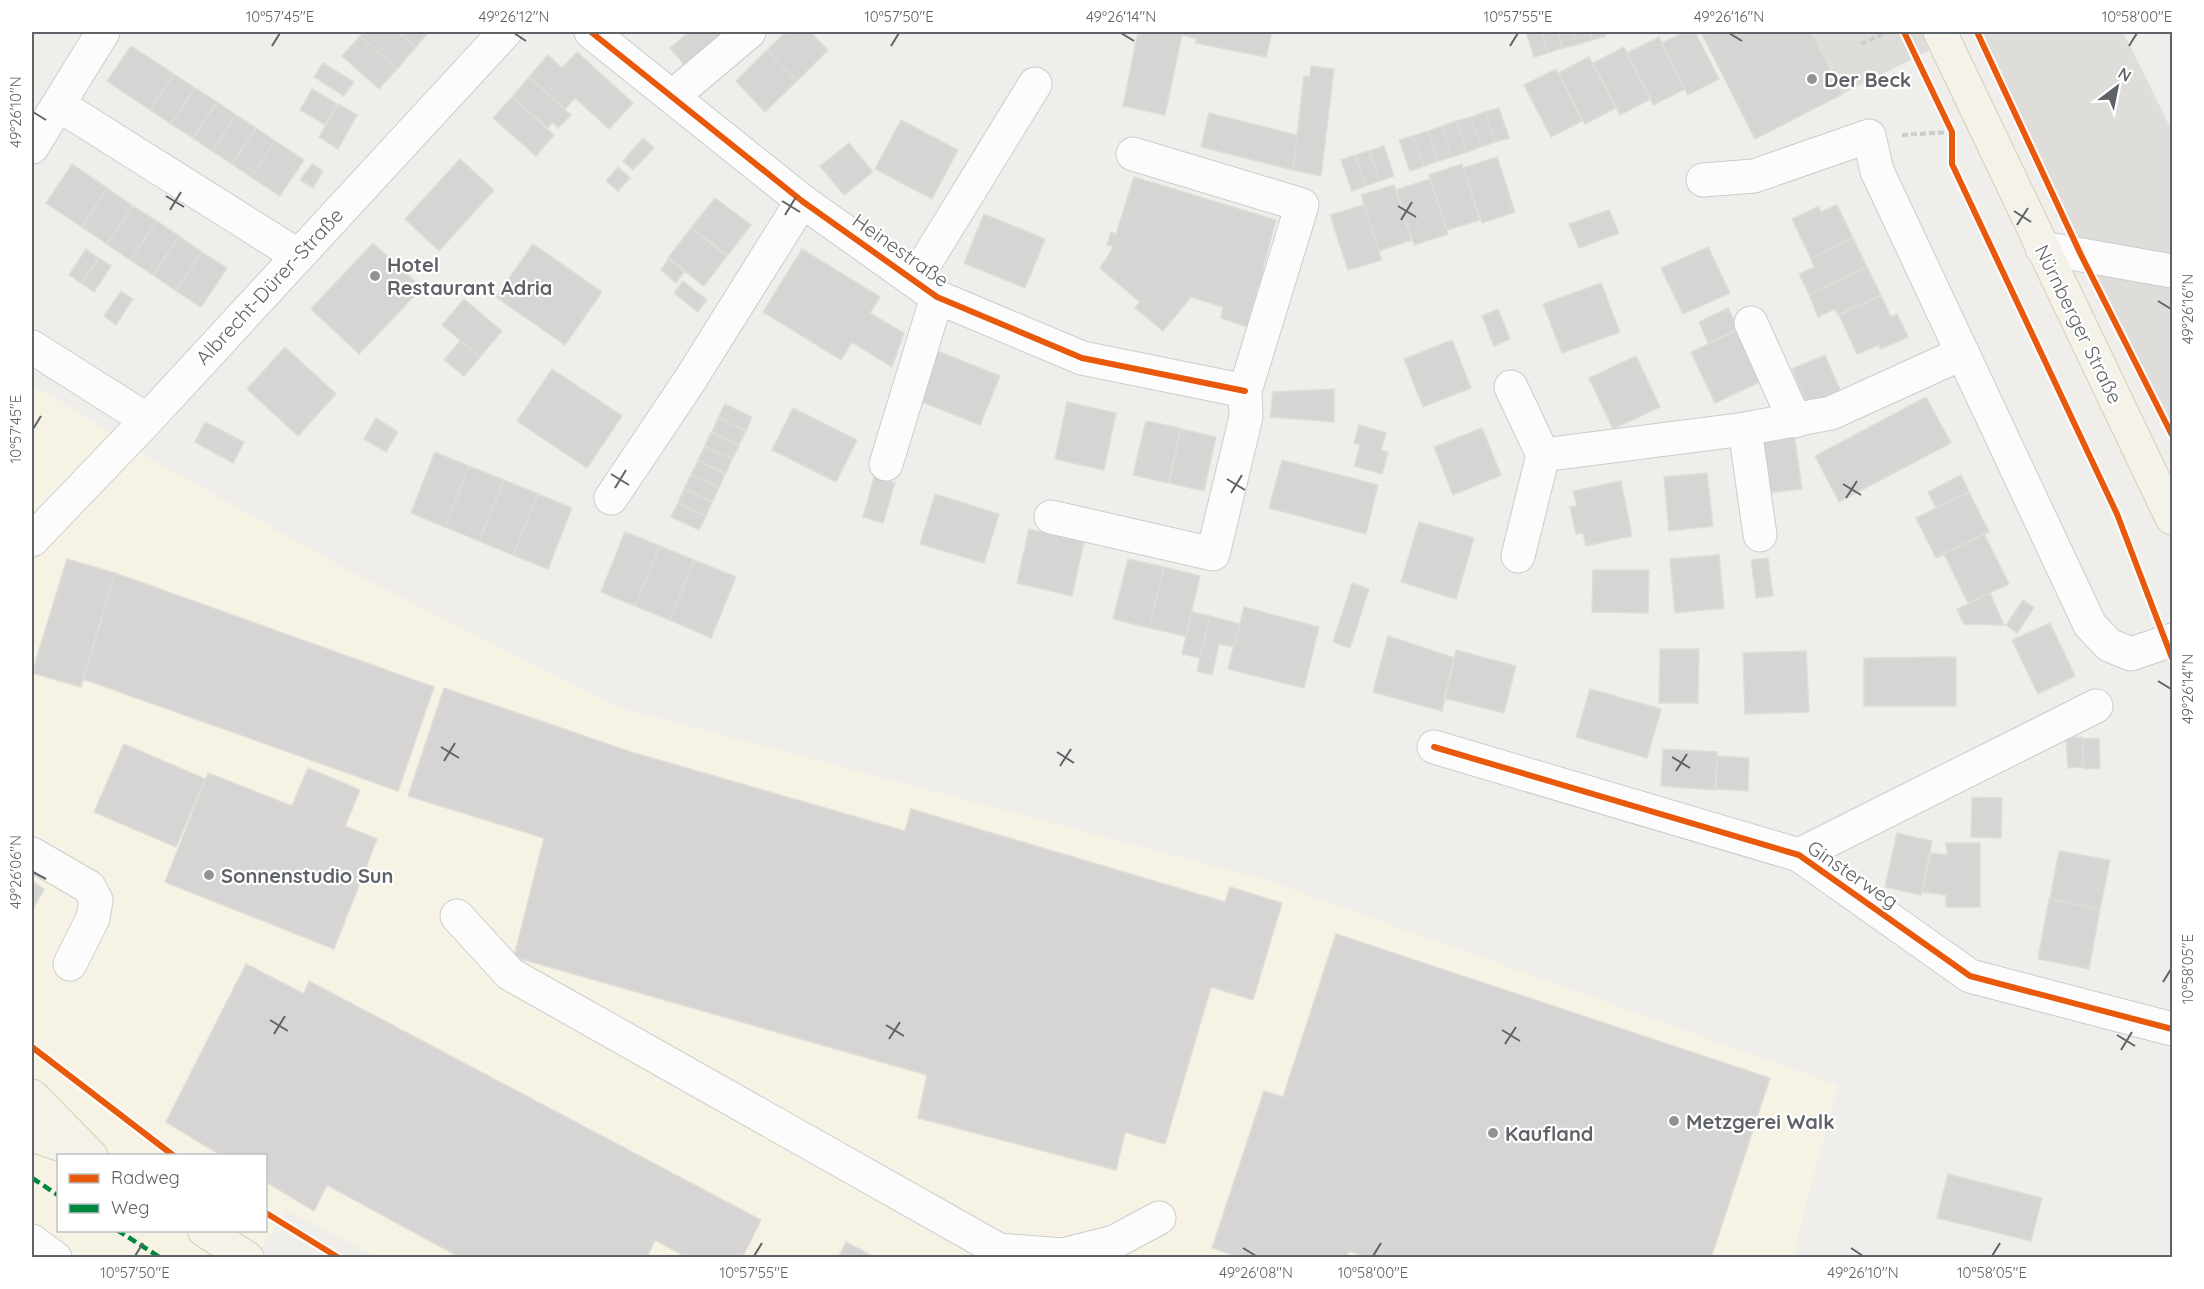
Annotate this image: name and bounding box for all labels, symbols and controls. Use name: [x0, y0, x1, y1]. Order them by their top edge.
text: 10°57'45"E: [246, 7, 314, 26]
text: 49°26'12"N: [479, 7, 549, 26]
text: 10°57'50"E: [864, 7, 934, 26]
text: 49°26'14"N: [1086, 7, 1156, 26]
text: 10°57'55"E: [1484, 7, 1552, 26]
text: 49°26'16"N: [1694, 7, 1764, 26]
text: 10°58'00"E: [2102, 7, 2172, 26]
north arrow: [2087, 57, 2147, 117]
text: N: [2115, 63, 2135, 86]
place label: Der Beck: [1824, 67, 1911, 92]
marker: Der Beck: [1805, 72, 1819, 86]
text: 49°26'10"N: [6, 76, 25, 148]
street label: Albrecht-Dürer-Straße: [190, 202, 348, 370]
street label: Heinestraße: [848, 208, 954, 292]
street label: Nürnberger Straße: [2030, 241, 2128, 407]
place label: Hotel Restaurant Adria: [387, 252, 552, 300]
marker: Hotel Restaurant Adria: [368, 269, 382, 283]
text: 49°26'16"N: [2178, 274, 2197, 344]
text: 10°57'45"E: [6, 395, 25, 463]
text: 49°26'14"N: [2178, 654, 2197, 724]
street label: Ginsterweg: [1803, 834, 1903, 914]
text: 49°26'06"N: [6, 835, 25, 909]
place label: Sonnenstudio Sun: [221, 863, 394, 888]
marker: Sonnenstudio Sun: [202, 868, 216, 882]
text: 10°58'05"E: [2178, 934, 2197, 1004]
place label: Metzgerei Walk: [1686, 1109, 1835, 1134]
marker: Metzgerei Walk: [1667, 1114, 1681, 1128]
place label: Kaufland: [1505, 1121, 1593, 1146]
marker: Kaufland: [1486, 1126, 1500, 1140]
legend: [57, 1154, 267, 1232]
text: Radweg: [111, 1166, 180, 1189]
text: Weg: [111, 1196, 149, 1219]
text: 10°57'50"E: [100, 1263, 170, 1282]
text: 10°57'55"E: [720, 1263, 788, 1282]
text: 49°26'08"N: [1219, 1263, 1293, 1282]
text: 10°58'00"E: [1338, 1263, 1408, 1282]
text: 49°26'10"N: [1827, 1263, 1899, 1282]
text: 10°58'05"E: [1957, 1263, 2027, 1282]

